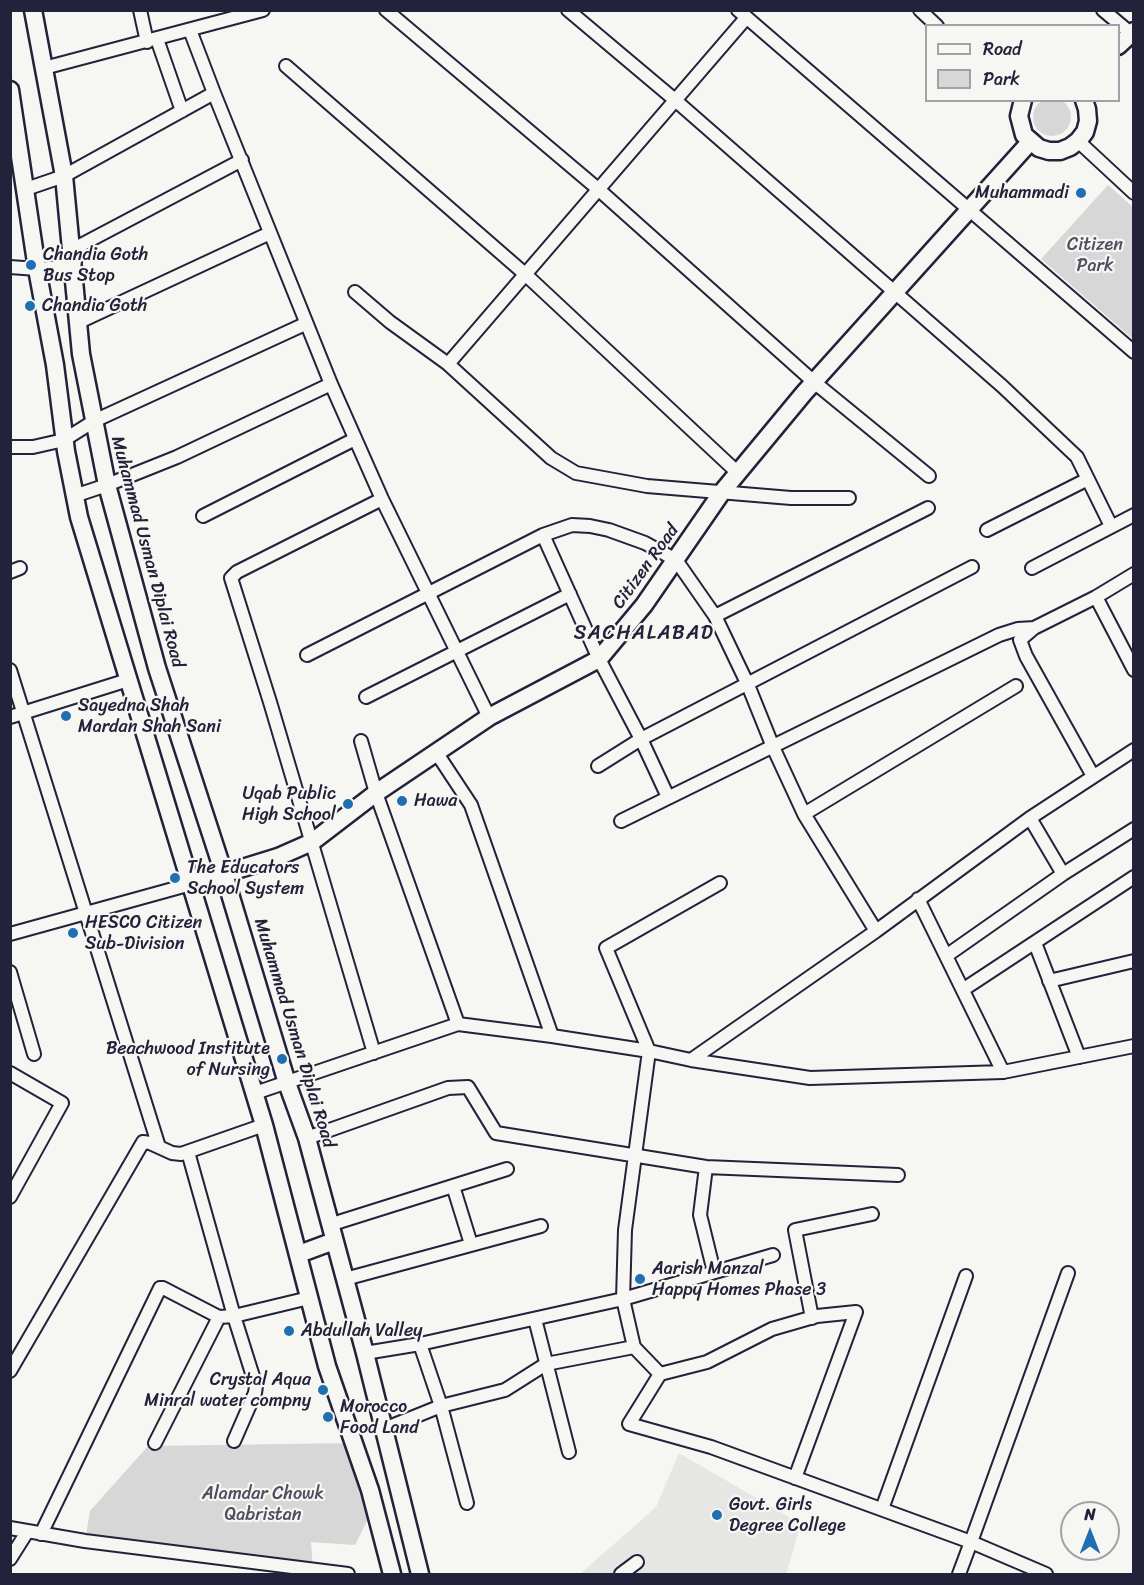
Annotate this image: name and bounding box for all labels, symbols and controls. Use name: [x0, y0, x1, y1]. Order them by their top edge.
legend: [925, 24, 1120, 102]
text: Road: [983, 33, 1022, 65]
text: Park: [983, 63, 1020, 95]
place label: Muhammadi: [975, 182, 1069, 204]
marker: Muhammadi: [1074, 186, 1088, 200]
park label: Citizen Park: [1067, 234, 1123, 276]
place label: Chandia Goth Bus Stop: [43, 244, 148, 286]
marker: Chandia Goth Bus Stop: [24, 258, 38, 272]
place label: Chandia Goth: [42, 295, 147, 317]
marker: Chandia Goth: [23, 299, 37, 313]
street label: Muhammad Usman Diplai Road: [106, 434, 188, 670]
street label: Citizen Road: [608, 520, 684, 614]
district label: SACHALABAD: [574, 622, 714, 646]
place label: Sayedna Shah Mardan Shah Sani: [78, 695, 221, 738]
marker: Sayedna Shah Mardan Shah Sani: [59, 709, 73, 723]
place label: Uqab Public High School: [242, 783, 336, 826]
place label: Hawa: [414, 790, 457, 812]
marker: Hawa: [395, 794, 409, 808]
marker: Uqab Public High School: [341, 797, 355, 811]
place label: The Educators School System: [187, 857, 304, 900]
marker: The Educators School System: [168, 871, 182, 885]
place label: HESCO Citizen Sub-Division: [85, 912, 202, 954]
street label: Muhammad Usman Diplai Road: [249, 916, 339, 1150]
marker: HESCO Citizen Sub-Division: [66, 926, 80, 940]
place label: Beachwood Institute of Nursing: [106, 1038, 270, 1080]
marker: Beachwood Institute of Nursing: [275, 1052, 289, 1066]
place label: Aarish Manzal Happy Homes Phase 3: [652, 1258, 826, 1300]
marker: Aarish Manzal Happy Homes Phase 3: [633, 1272, 647, 1286]
place label: Abdullah Valley: [301, 1320, 422, 1342]
marker: Abdullah Valley: [282, 1324, 296, 1338]
place label: Crystal Aqua Minral water compny: [144, 1369, 311, 1412]
marker: Crystal Aqua Minral water compny: [316, 1383, 330, 1397]
place label: Morocco Food Land: [340, 1396, 419, 1438]
marker: Morocco Food Land: [321, 1410, 335, 1424]
park label: Alamdar Chowk Qabristan: [202, 1483, 324, 1526]
place label: Govt. Girls Degree College: [729, 1494, 846, 1537]
text: N: [1084, 1500, 1096, 1529]
north arrow: [1060, 1501, 1120, 1561]
marker: Govt. Girls Degree College: [710, 1508, 724, 1522]

